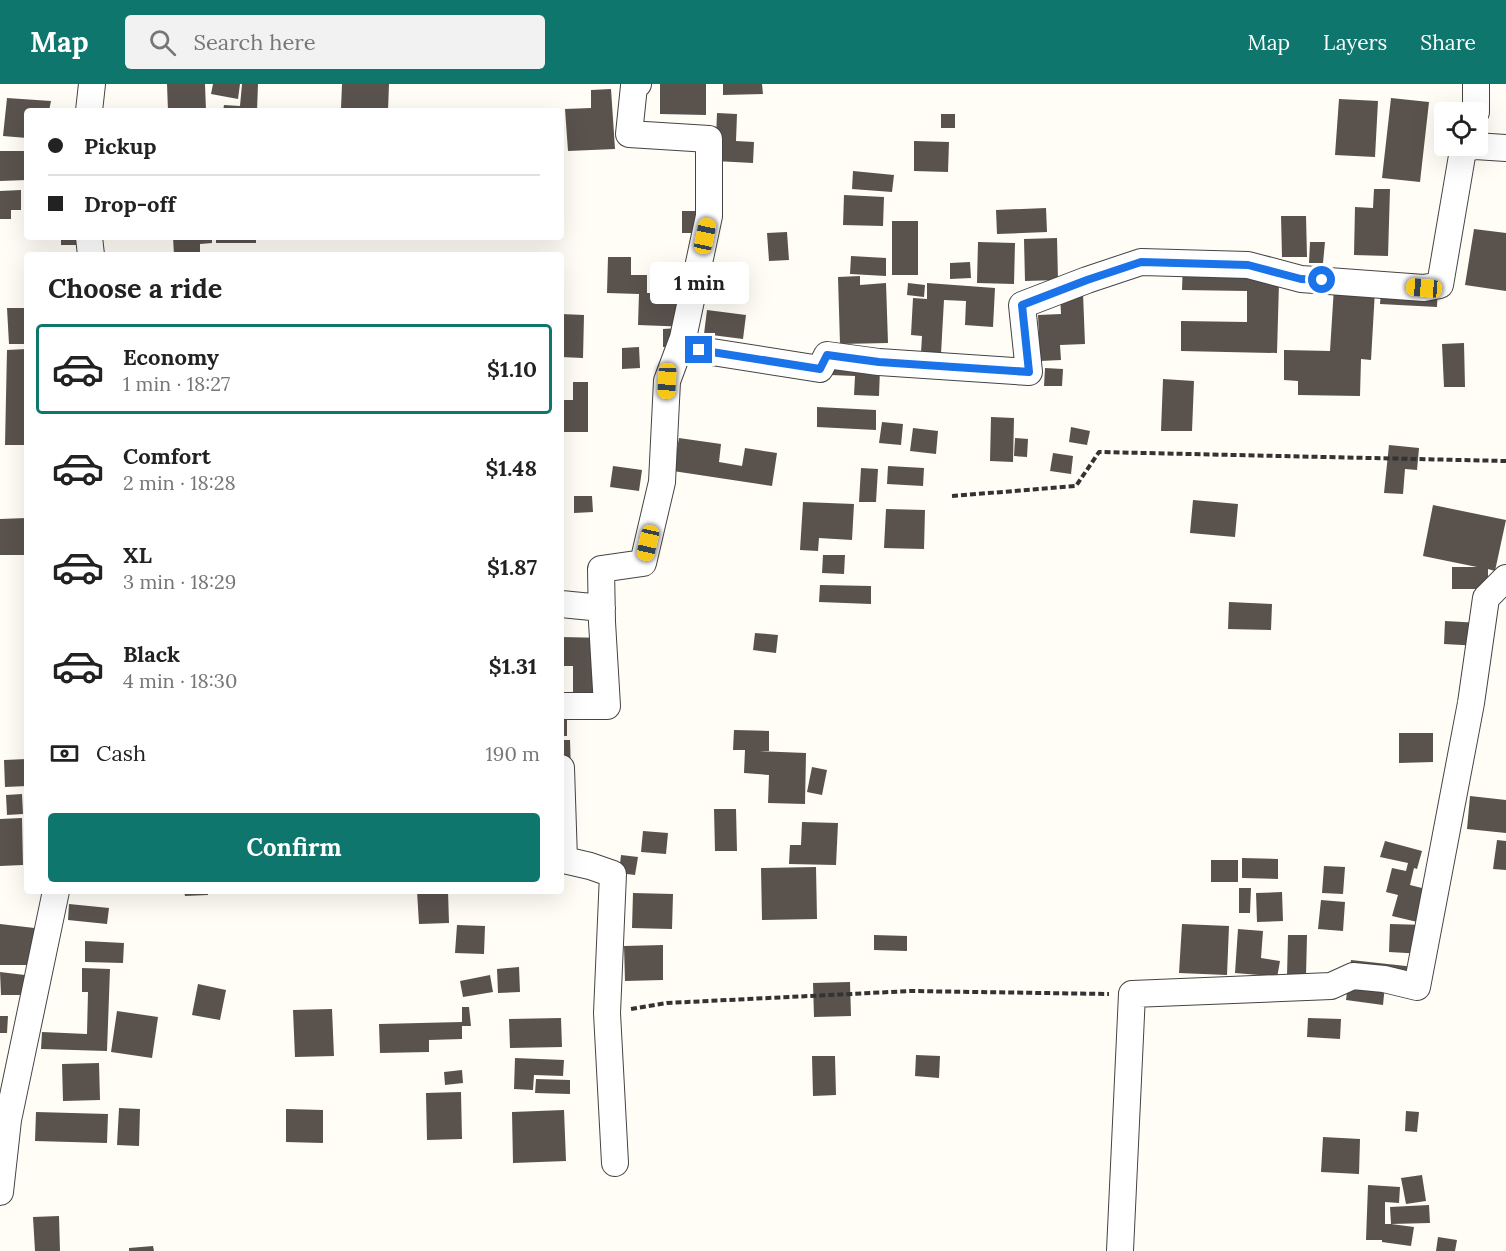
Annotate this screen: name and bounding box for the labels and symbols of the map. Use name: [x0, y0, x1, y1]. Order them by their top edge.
car: [692, 217, 718, 255]
callout: 1 min: [650, 263, 748, 305]
route start: [1308, 266, 1335, 293]
car: [1405, 277, 1443, 299]
route end: [685, 336, 712, 363]
car: [657, 363, 677, 399]
car: [635, 523, 661, 563]

